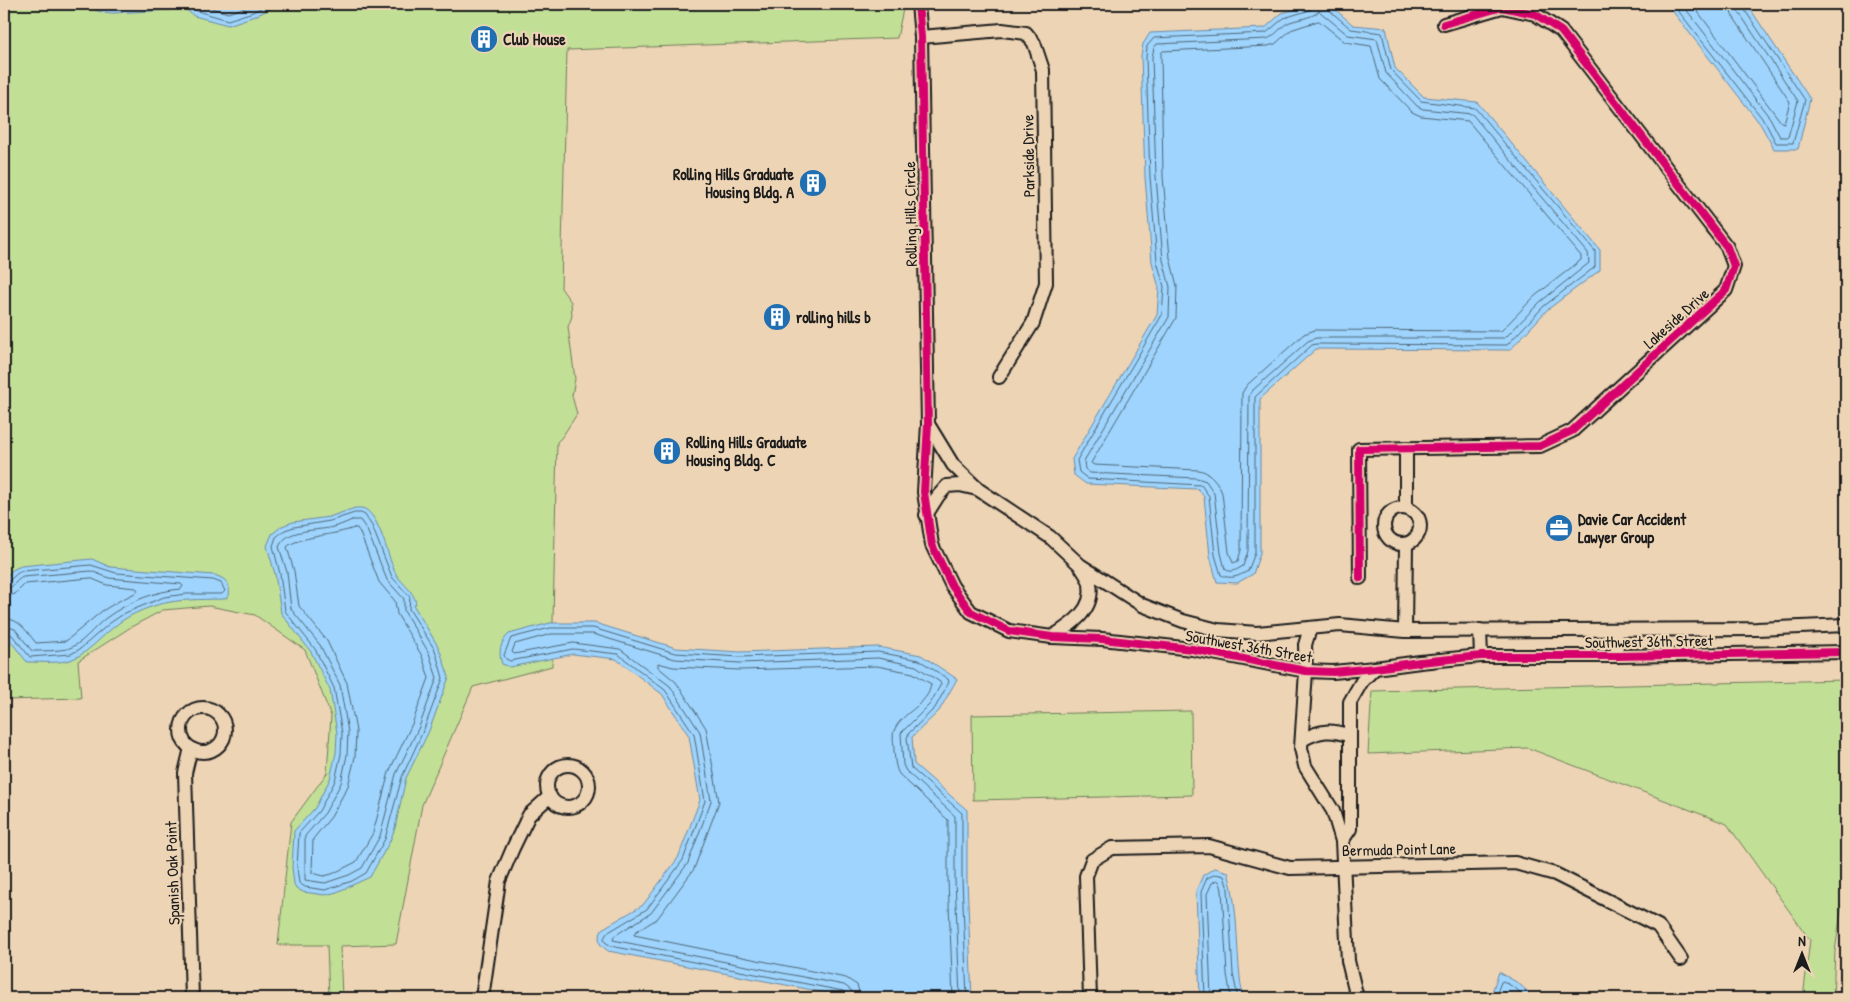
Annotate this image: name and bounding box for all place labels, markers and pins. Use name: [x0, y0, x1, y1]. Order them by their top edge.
building icon: Club House: [469, 24, 499, 54]
place label: Club House: [503, 28, 566, 50]
place label: Rolling Hills Graduate Housing Bldg. A: [673, 163, 795, 204]
building icon: Rolling Hills Graduate Housing Bldg. A: [798, 168, 828, 198]
building icon: rolling hills b: [762, 302, 792, 332]
place label: rolling hills b: [796, 306, 871, 329]
place label: Rolling Hills Graduate Housing Bldg. C: [686, 431, 808, 472]
building icon: Rolling Hills Graduate Housing Bldg. C: [652, 436, 682, 466]
place label: Davie Car Accident Lawyer Group: [1578, 508, 1686, 549]
office icon: Davie Car Accident Lawyer Group: [1544, 513, 1574, 543]

